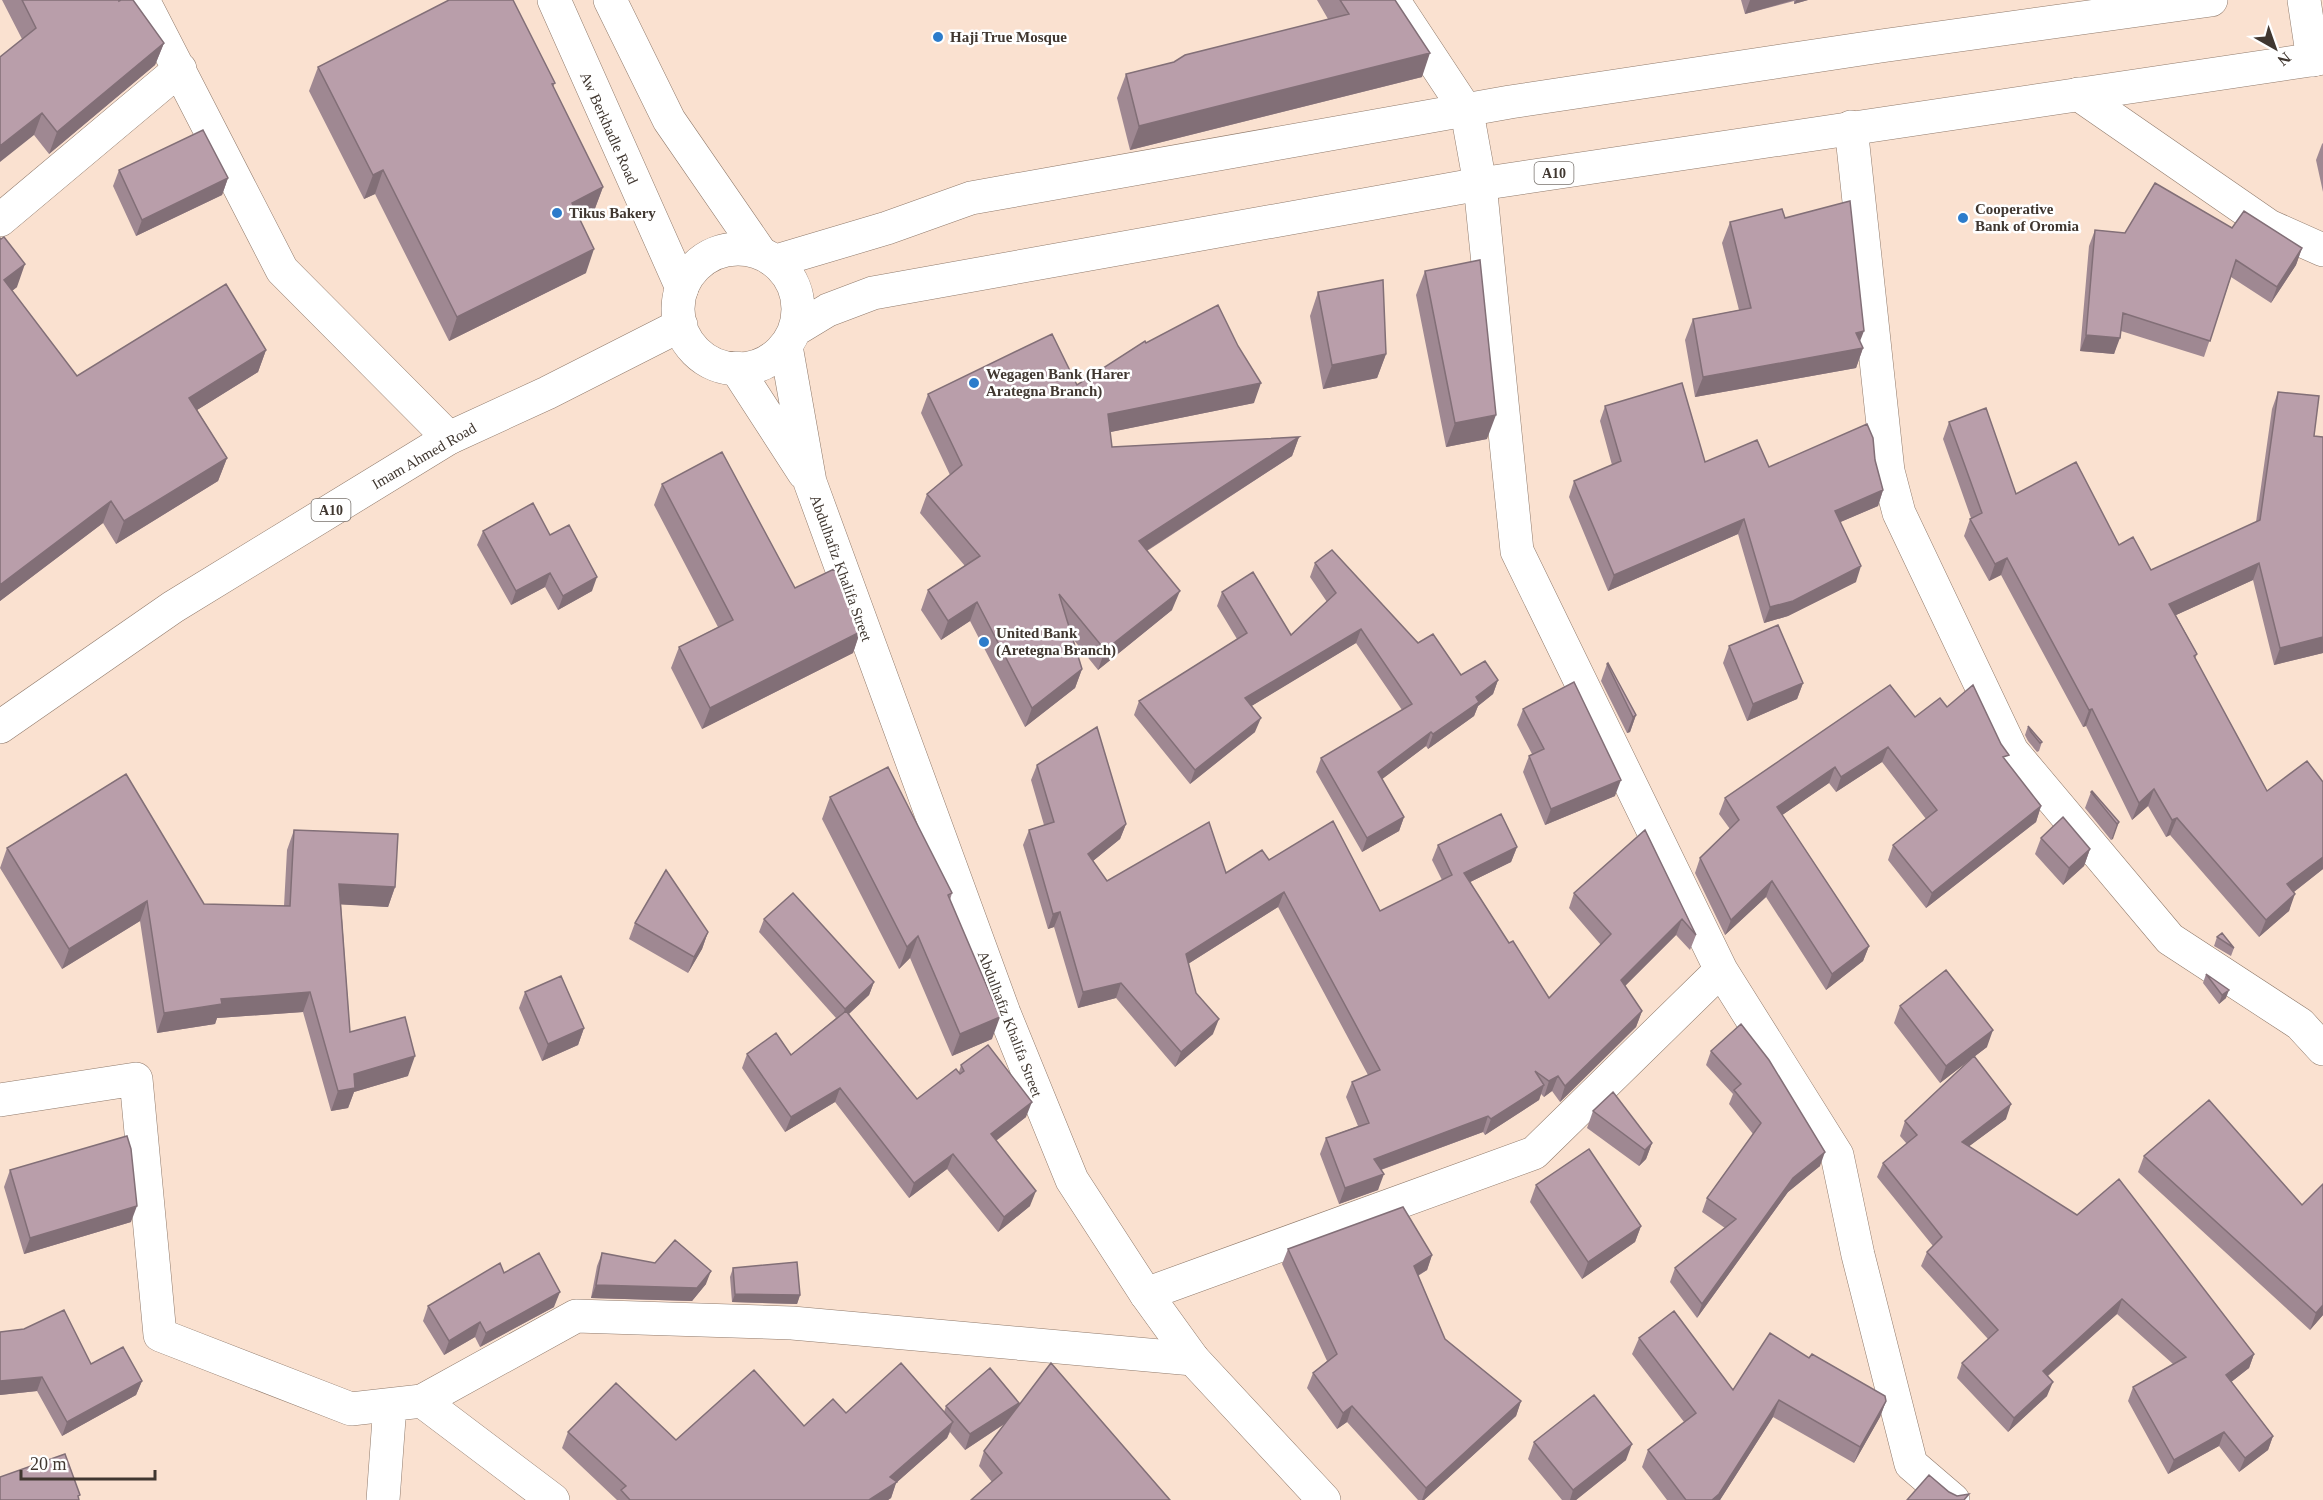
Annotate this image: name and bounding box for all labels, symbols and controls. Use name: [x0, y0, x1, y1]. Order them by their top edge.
north arrow: [2245, 18, 2305, 78]
place label: Haji True Mosque: [950, 29, 1067, 45]
marker: Haji True Mosque: [931, 30, 945, 44]
text: N: [2274, 49, 2294, 70]
street label: Aw Berkhadle Road: [577, 69, 641, 187]
road number: A10: [1534, 162, 1574, 184]
place label: Cooperative Bank of Oromia: [1975, 201, 2079, 234]
place label: Tikus Bakery: [569, 205, 656, 221]
marker: Tikus Bakery: [550, 206, 564, 220]
marker: Cooperative Bank of Oromia: [1956, 211, 1970, 225]
place label: Wegagen Bank (Harer Arategna Branch): [986, 366, 1130, 400]
marker: Wegagen Bank (Harer Arategna Branch): [967, 376, 981, 390]
street label: Imam Ahmed Road: [369, 419, 479, 492]
street label: Abdulhafiz Khalifa Street: [807, 492, 875, 644]
road number: A10: [312, 499, 350, 521]
place label: United Bank (Aretegna Branch): [996, 625, 1116, 659]
marker: United Bank (Aretegna Branch): [977, 635, 991, 649]
street label: Abdulhafiz Khalifa Street: [975, 949, 1046, 1100]
scale bar: [21, 1443, 154, 1481]
text: 20 m: [30, 1454, 67, 1474]

